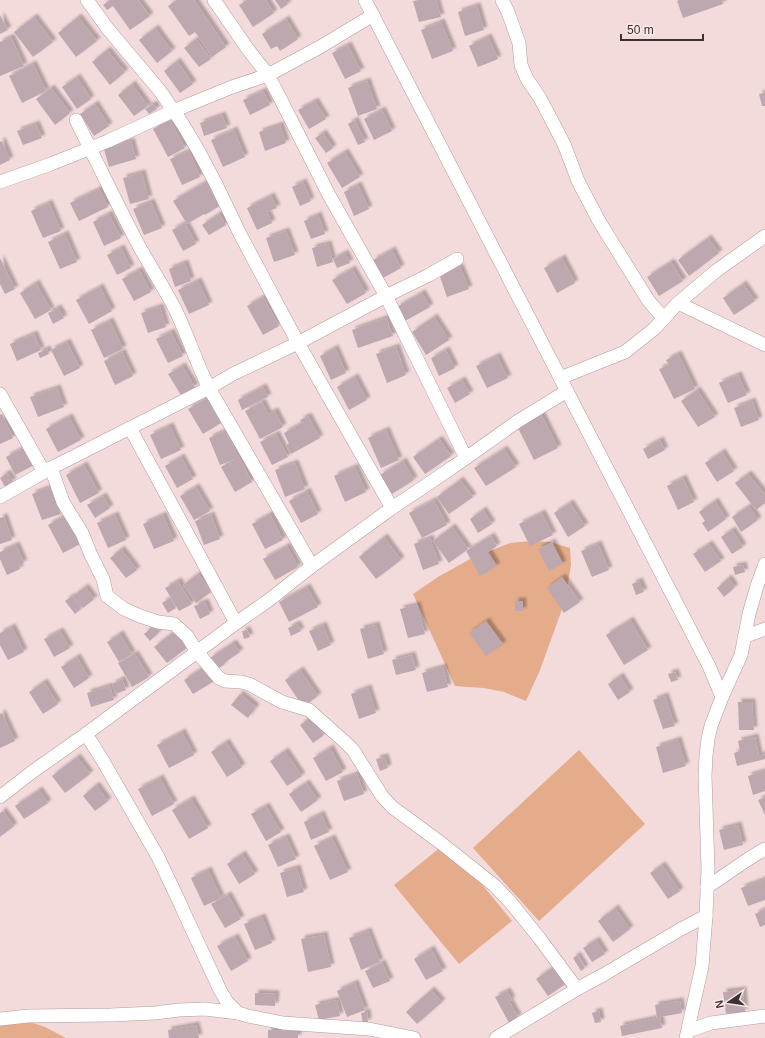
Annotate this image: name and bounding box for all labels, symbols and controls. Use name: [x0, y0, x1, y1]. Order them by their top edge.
scale bar: [621, 16, 703, 42]
text: 50 m: [627, 23, 654, 37]
north arrow: [709, 982, 749, 1022]
text: N: [713, 999, 726, 1009]

